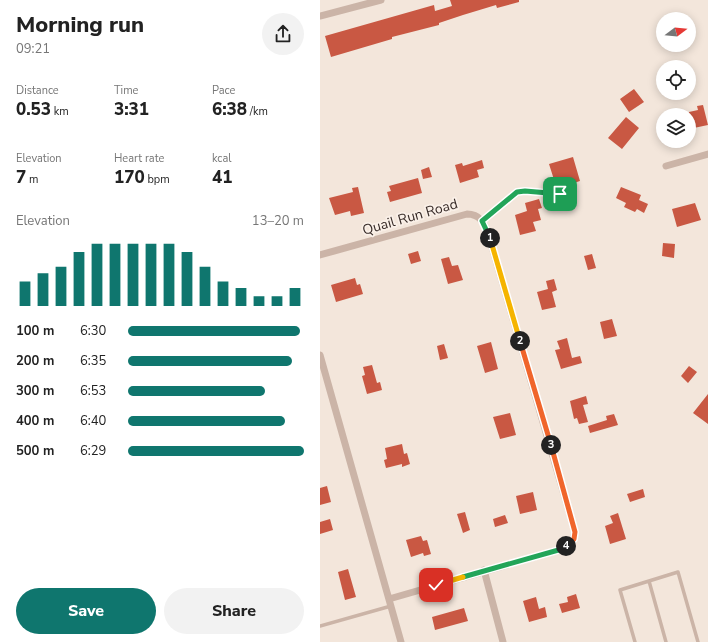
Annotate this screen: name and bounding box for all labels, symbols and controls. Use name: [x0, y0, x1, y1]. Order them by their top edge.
text: Morning run: [16, 10, 144, 40]
north arrow: [656, 12, 696, 52]
map controls: [656, 12, 696, 148]
button: share: [262, 13, 304, 55]
text: 09:21: [16, 40, 50, 58]
button: locate: [656, 60, 696, 100]
text: Distance: [16, 83, 59, 98]
text: Time: [114, 83, 138, 98]
text: Pace: [212, 83, 235, 98]
text: 0.53: [16, 98, 51, 121]
text: 3:31: [114, 98, 149, 121]
text: 6:38: [212, 98, 247, 121]
text: km: [51, 104, 69, 119]
text: /km: [247, 104, 268, 119]
button: layers: [656, 108, 696, 148]
text: Elevation: [16, 151, 62, 166]
text: Heart rate: [114, 151, 164, 166]
text: kcal: [212, 151, 232, 166]
text: 7: [16, 166, 26, 189]
text: 170: [114, 166, 145, 189]
text: 41: [212, 166, 232, 189]
text: m: [26, 172, 38, 187]
text: bpm: [145, 172, 170, 187]
pin: [543, 177, 577, 211]
icon: arrive: [549, 183, 571, 205]
street label: Quail Run Road: [360, 194, 460, 240]
text: Elevation: [16, 212, 70, 230]
text: 13–20 m: [252, 212, 304, 230]
pin: 1: [480, 228, 500, 248]
text: 1: [487, 230, 493, 245]
text: 100 m: [16, 322, 54, 340]
text: 6:30: [80, 322, 106, 340]
pin: 2: [510, 331, 530, 351]
text: 2: [517, 333, 523, 348]
text: 200 m: [16, 352, 54, 370]
text: 6:35: [80, 352, 106, 370]
text: 300 m: [16, 382, 54, 400]
text: 6:53: [80, 382, 106, 400]
text: 400 m: [16, 412, 54, 430]
text: 6:40: [80, 412, 106, 430]
pin: 3: [541, 435, 561, 455]
text: 3: [548, 437, 554, 452]
text: 500 m: [16, 442, 54, 460]
text: 6:29: [80, 442, 106, 460]
pin: 4: [556, 536, 576, 556]
text: 4: [563, 538, 569, 553]
pin: [419, 568, 453, 602]
icon: check: [425, 574, 447, 596]
button: Save: [16, 588, 156, 634]
button: Share: [164, 588, 304, 634]

